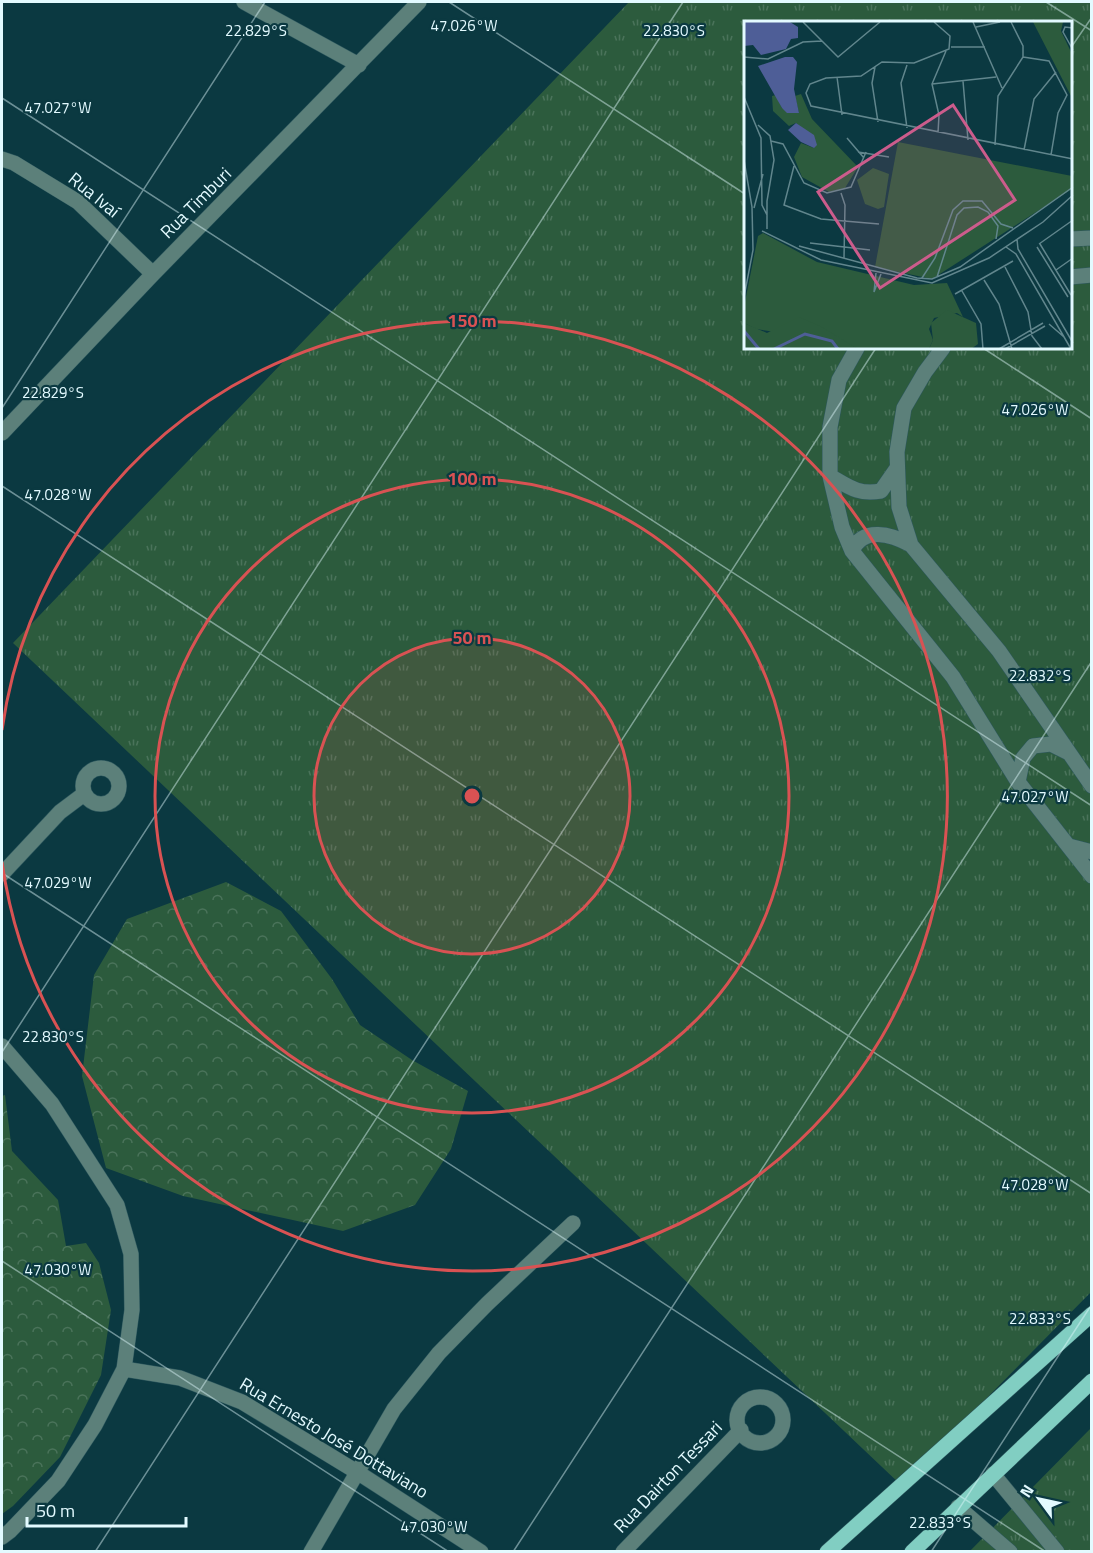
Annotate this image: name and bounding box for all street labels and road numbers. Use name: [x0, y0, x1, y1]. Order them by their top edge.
street label: Rua Timburi: [154, 161, 237, 244]
street label: Rua Ivaí: [63, 165, 128, 225]
street label: Rua Ernesto José Dottaviano: [235, 1370, 434, 1505]
street label: Rua Dairton Tessari: [607, 1415, 728, 1539]

